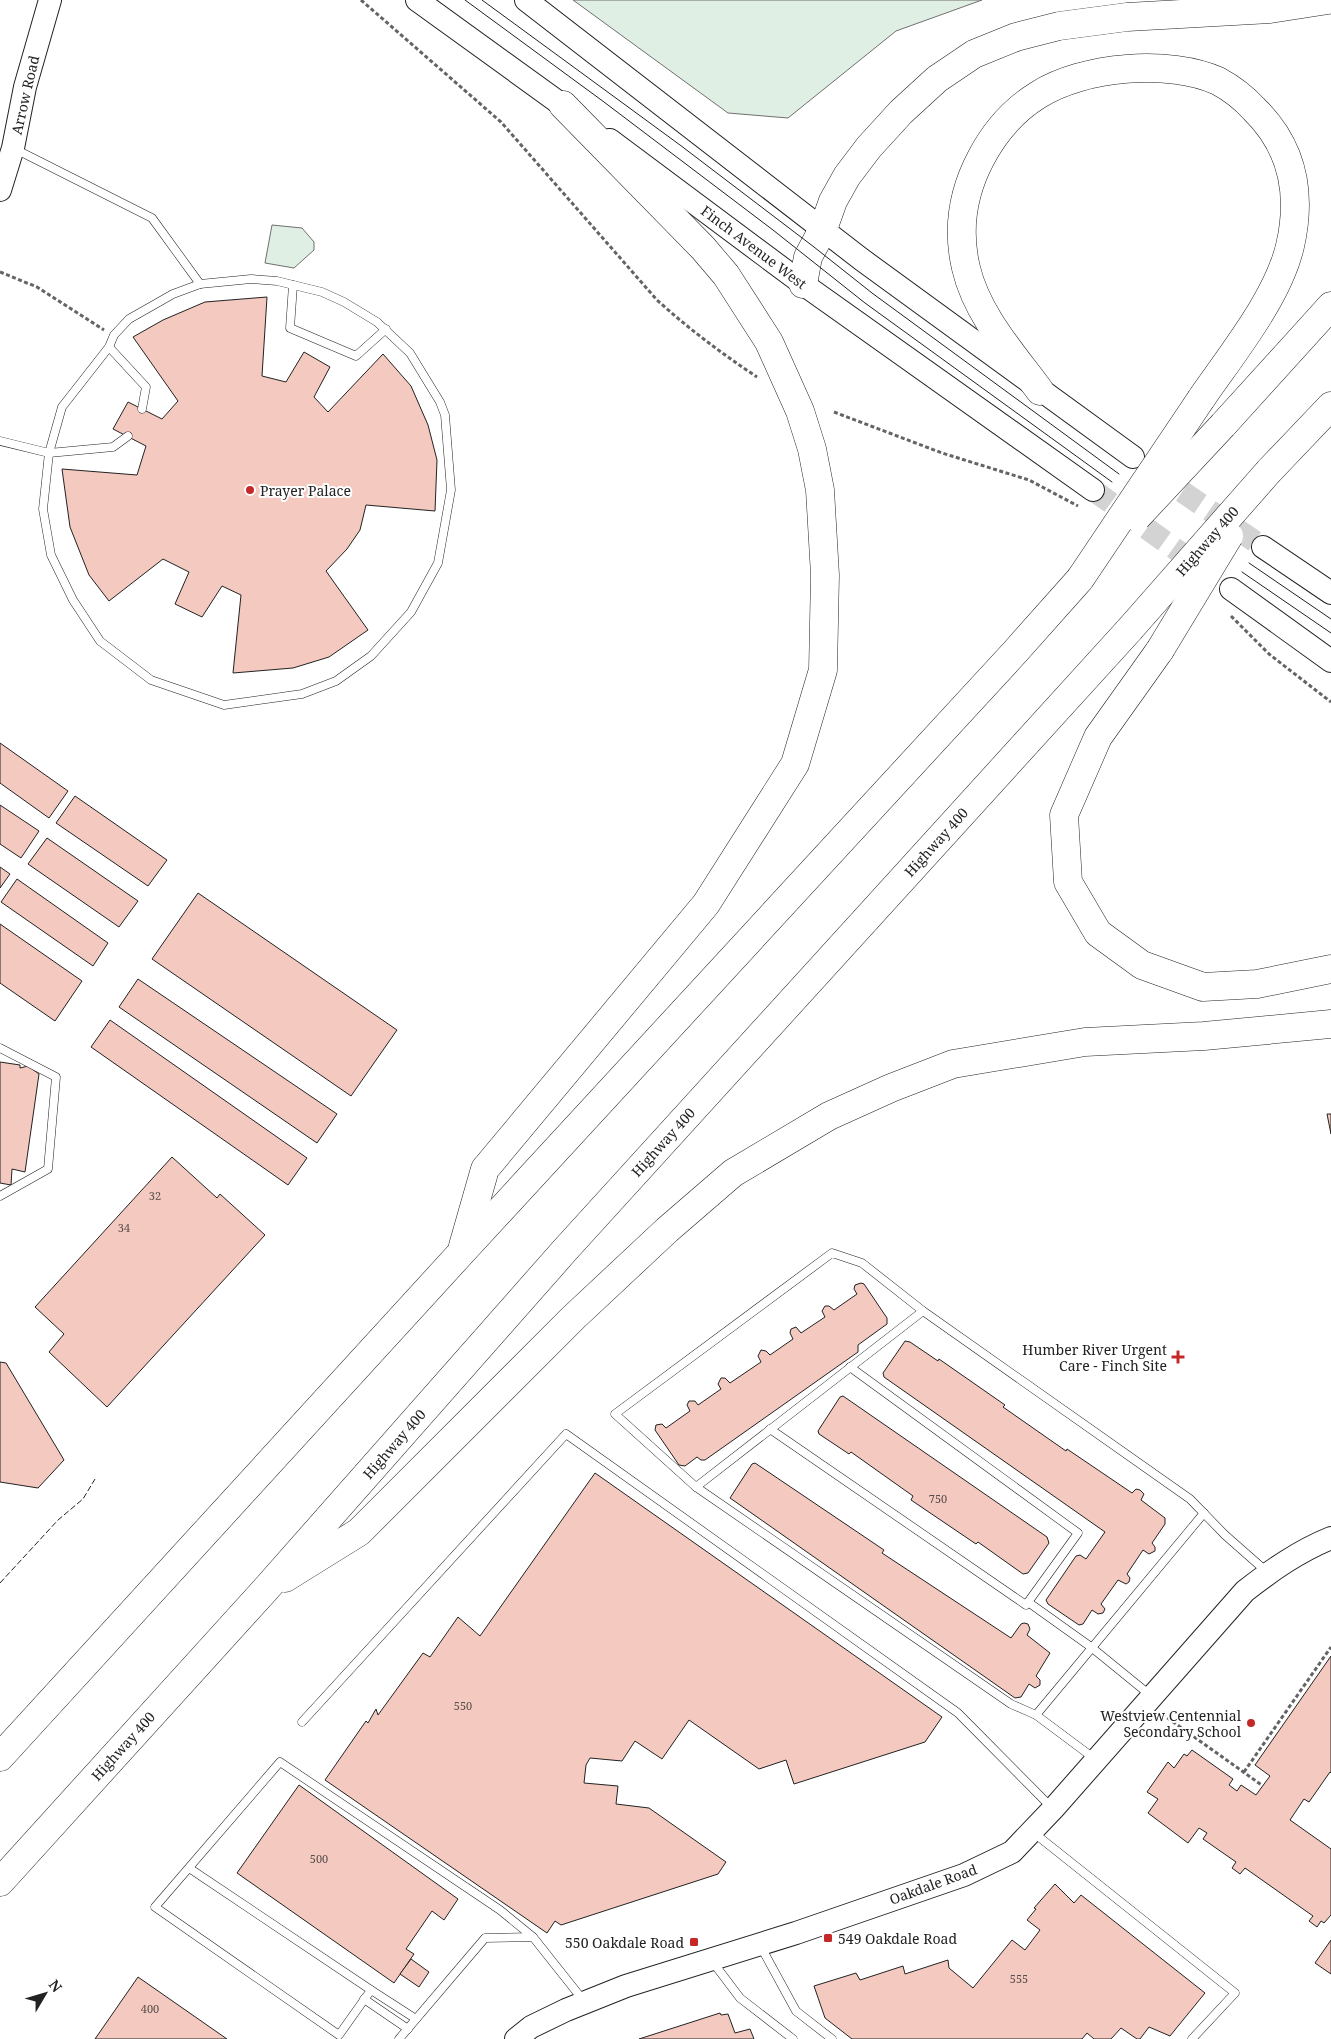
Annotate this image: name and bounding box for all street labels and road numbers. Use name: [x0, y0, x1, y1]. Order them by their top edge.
street label: Arrow Road: [7, 53, 43, 136]
street label: Finch Avenue West: [697, 201, 811, 293]
street label: Highway 400: [1171, 502, 1243, 580]
street label: Highway 400: [900, 803, 972, 881]
street label: Highway 400: [627, 1103, 699, 1181]
street label: Highway 400: [358, 1405, 430, 1483]
street label: Highway 400: [87, 1707, 159, 1785]
street label: Oakdale Road: [887, 1859, 980, 1909]

